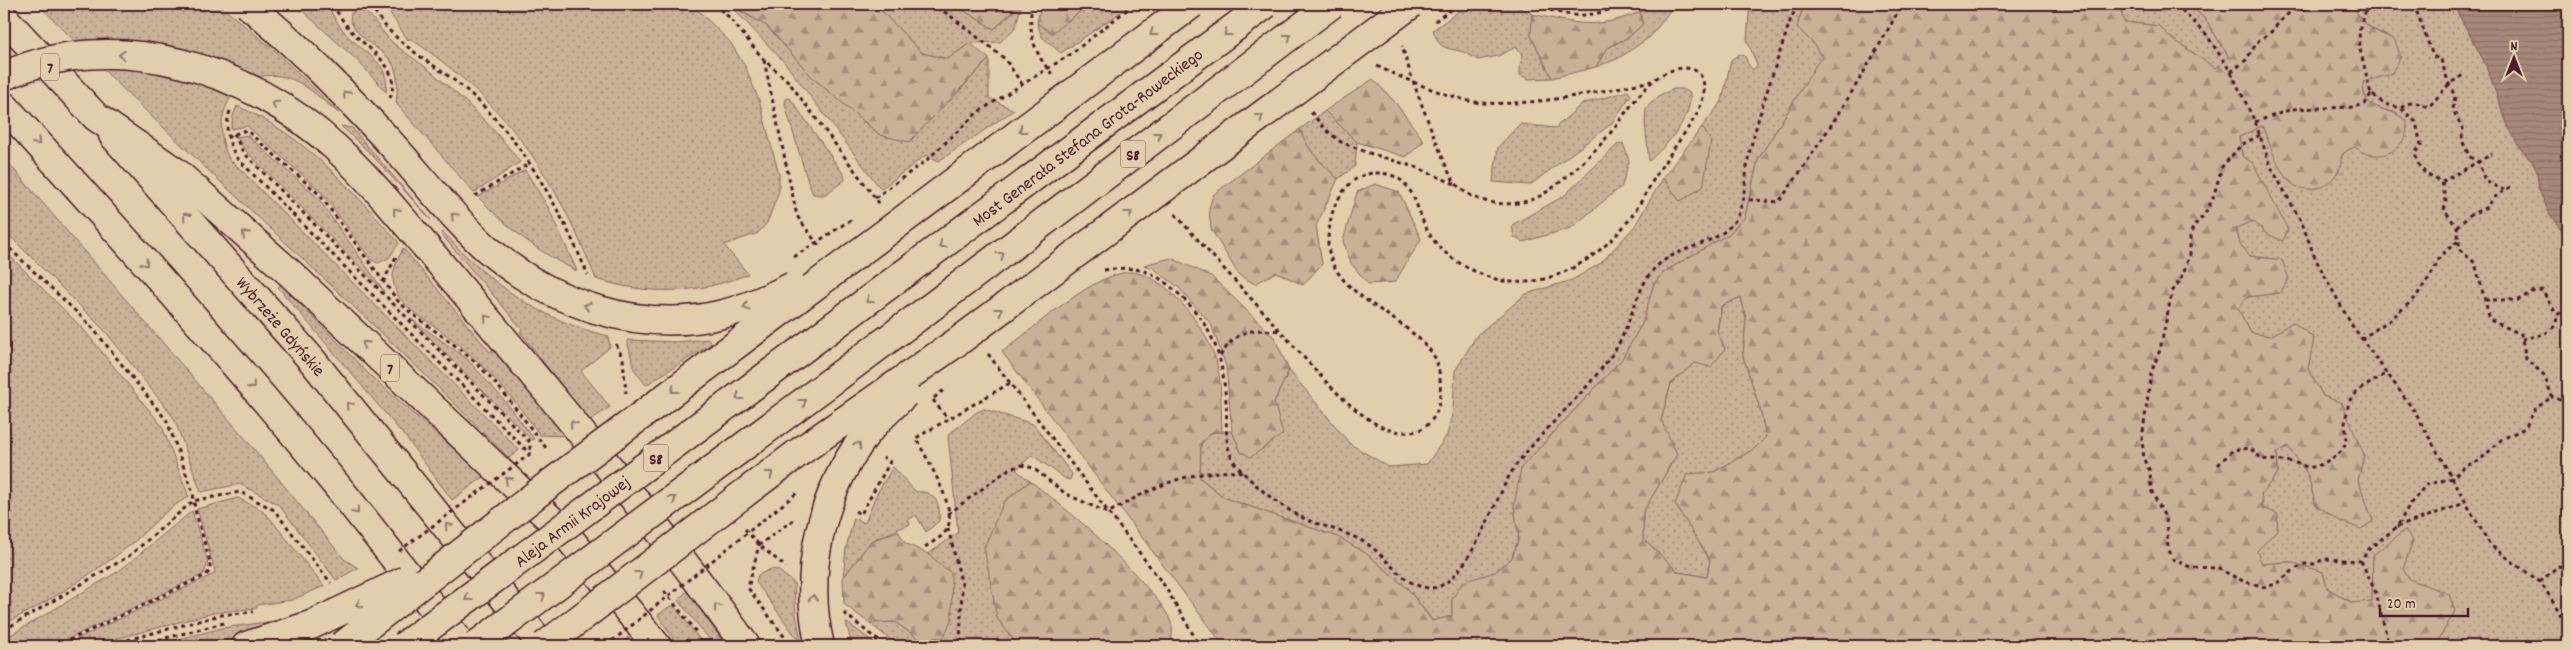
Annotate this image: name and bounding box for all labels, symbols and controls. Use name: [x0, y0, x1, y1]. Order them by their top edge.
one-way arrow: [1149, 27, 1159, 36]
one-way arrow: [1223, 27, 1233, 36]
north arrow: [2490, 32, 2540, 82]
one-way arrow: [1282, 34, 1292, 43]
text: N: [2511, 37, 2518, 57]
street label: Most Generała Stefana Grota-Roweckiego: [968, 44, 1209, 234]
one-way arrow: [118, 49, 126, 60]
road number: 7: [41, 54, 59, 80]
one-way arrow: [343, 91, 352, 100]
one-way arrow: [271, 101, 280, 111]
one-way arrow: [1254, 114, 1263, 122]
one-way arrow: [1019, 124, 1028, 133]
one-way arrow: [1152, 133, 1161, 141]
one-way arrow: [31, 137, 40, 146]
road number: S8: [1120, 140, 1146, 168]
one-way arrow: [392, 208, 401, 217]
one-way arrow: [1123, 211, 1132, 219]
one-way arrow: [183, 212, 192, 221]
one-way arrow: [451, 213, 460, 222]
one-way arrow: [242, 231, 251, 240]
one-way arrow: [938, 239, 948, 248]
one-way arrow: [995, 252, 1004, 260]
one-way arrow: [140, 258, 149, 267]
street label: Wybrzeże Gdyńskie: [229, 272, 330, 383]
one-way arrow: [866, 294, 875, 302]
one-way arrow: [742, 301, 750, 311]
one-way arrow: [583, 302, 591, 312]
one-way arrow: [993, 308, 1002, 316]
one-way arrow: [483, 315, 492, 324]
one-way arrow: [361, 341, 370, 350]
road number: 7: [381, 354, 399, 382]
one-way arrow: [246, 380, 255, 389]
one-way arrow: [671, 385, 680, 393]
one-way arrow: [736, 391, 745, 399]
one-way arrow: [797, 400, 806, 408]
one-way arrow: [346, 402, 355, 411]
one-way arrow: [571, 421, 579, 430]
one-way arrow: [852, 441, 861, 451]
road number: S8: [644, 444, 668, 472]
street label: Aleja Armii Krajowej: [510, 471, 637, 575]
one-way arrow: [764, 471, 774, 480]
one-way arrow: [505, 477, 514, 486]
one-way arrow: [667, 497, 676, 505]
one-way arrow: [350, 505, 359, 514]
one-way arrow: [445, 523, 453, 532]
one-way arrow: [633, 571, 643, 580]
scale bar: [2380, 585, 2467, 617]
one-way arrow: [465, 593, 474, 601]
one-way arrow: [536, 593, 546, 602]
one-way arrow: [808, 594, 819, 602]
text: 20 m: [2387, 594, 2415, 616]
one-way arrow: [355, 597, 364, 608]
one-way arrow: [714, 604, 722, 613]

